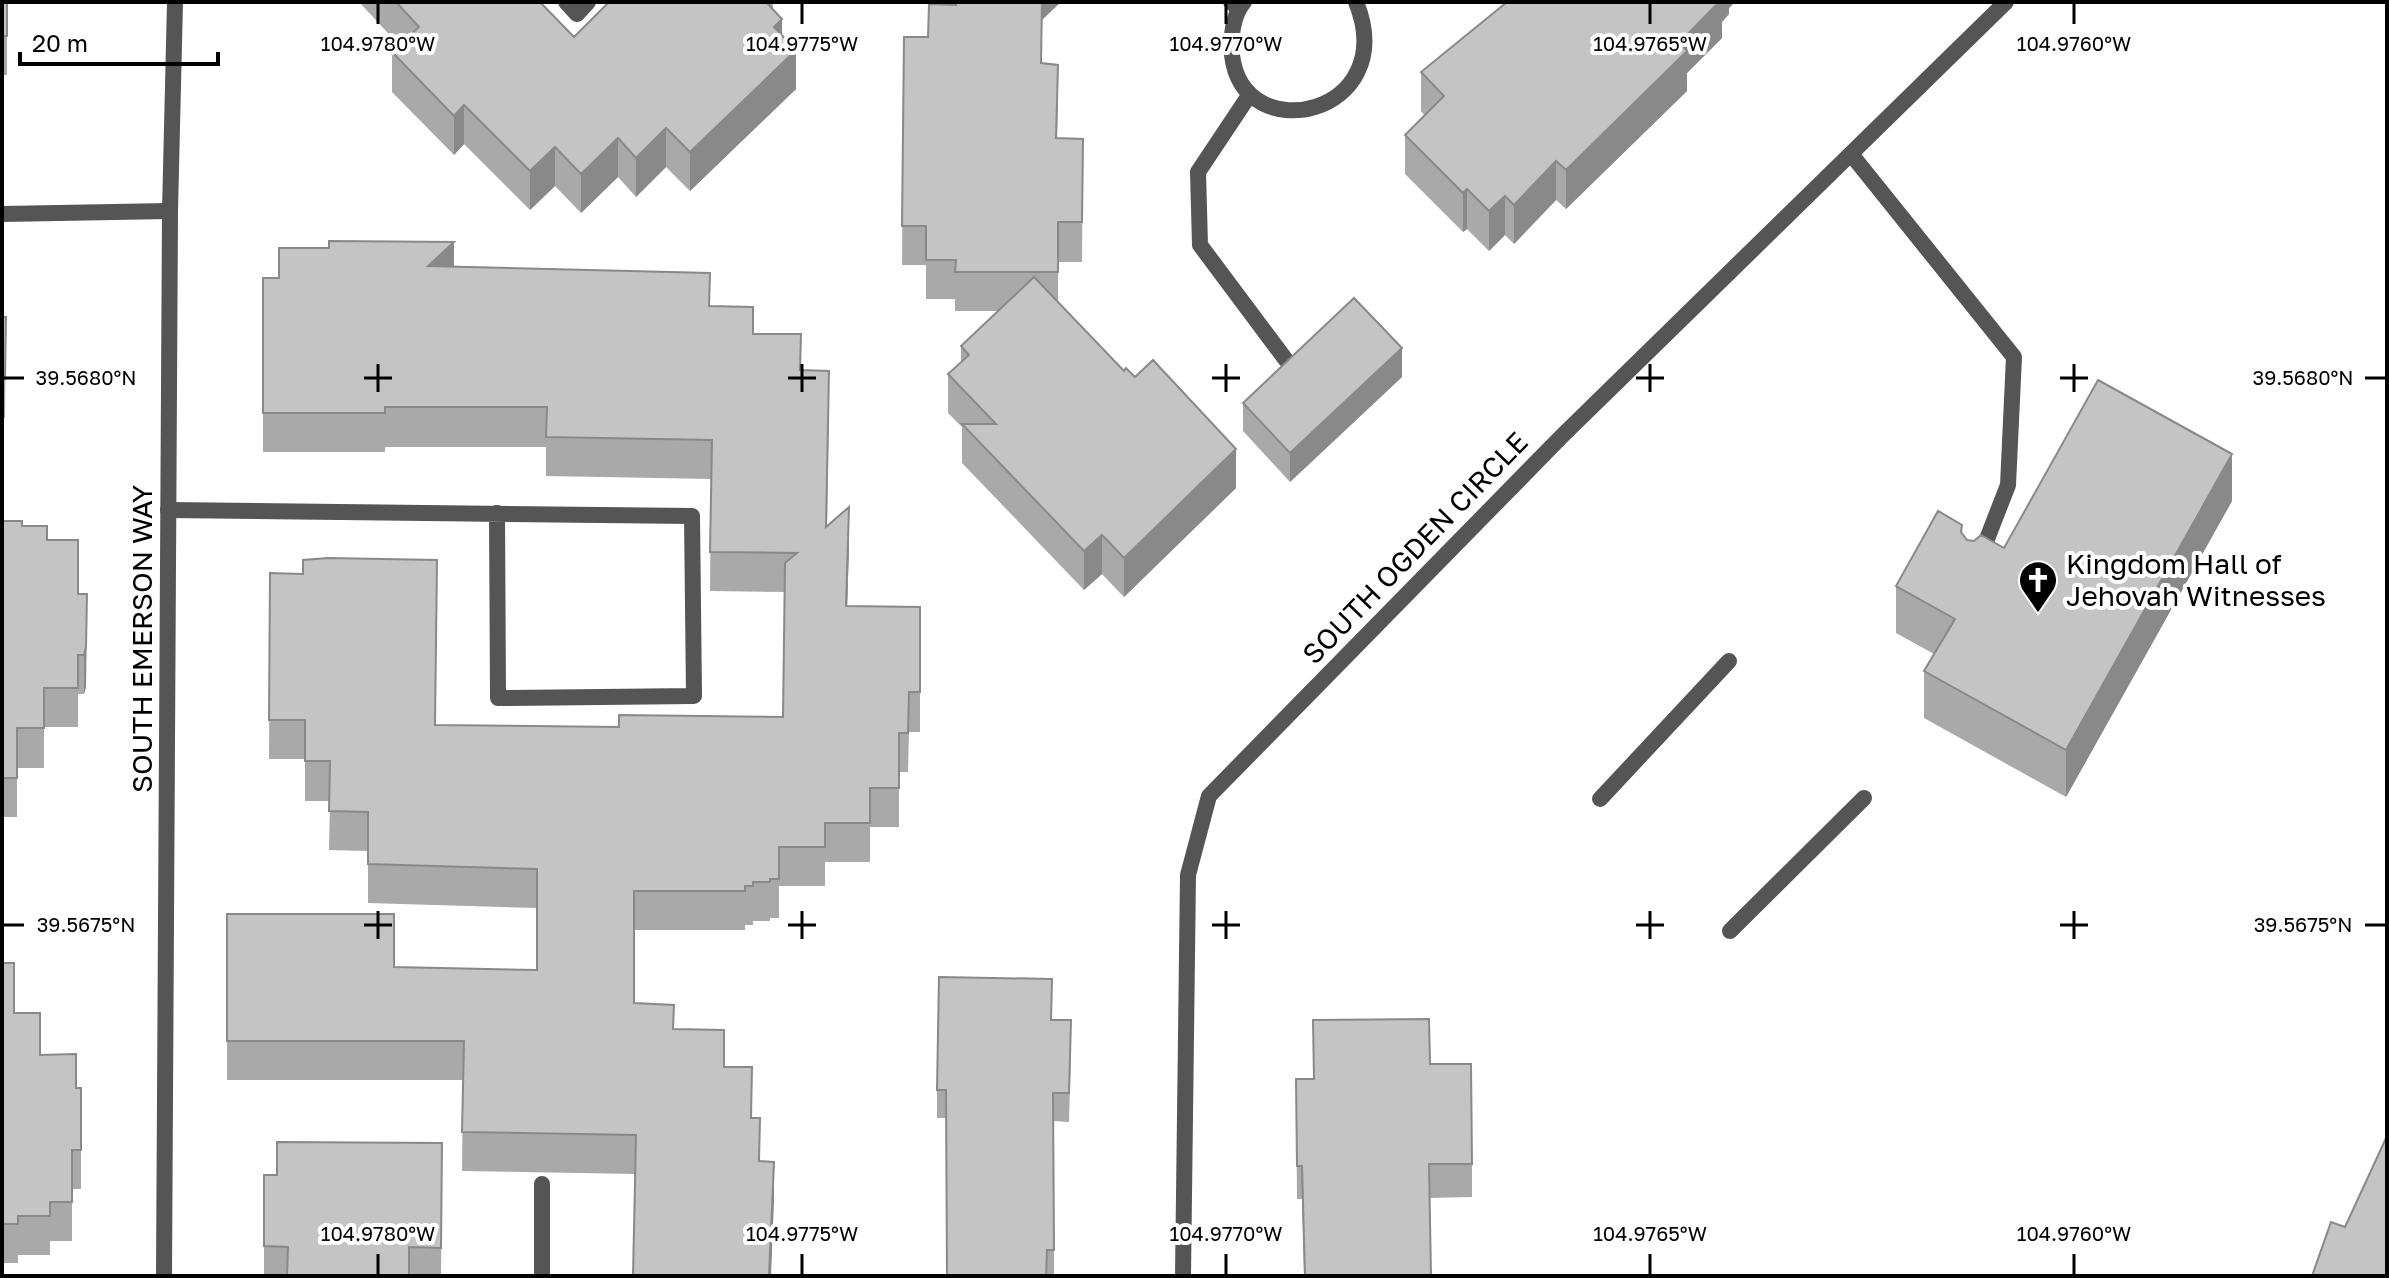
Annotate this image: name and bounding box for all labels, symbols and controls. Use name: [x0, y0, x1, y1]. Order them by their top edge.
scale bar: [20, 16, 218, 66]
text: 20 m: [32, 28, 88, 57]
text: 104.9780°W: [321, 31, 435, 55]
text: 104.9775°W: [746, 31, 858, 55]
text: 104.9770°W: [1170, 31, 1283, 55]
text: 104.9765°W: [1593, 31, 1707, 55]
text: 104.9760°W: [2017, 31, 2131, 55]
text: 39.5680°N: [35, 365, 137, 389]
text: 39.5680°N: [2252, 365, 2354, 389]
street label: SOUTH OGDEN CIRCLE: [1295, 425, 1534, 670]
street label: SOUTH EMERSON WAY: [125, 485, 158, 793]
place label: Kingdom Hall of Jehovah Witnesses: [2066, 547, 2326, 612]
church icon: Kingdom Hall of Jehovah Witnesses: [2017, 559, 2059, 614]
text: 39.5675°N: [37, 912, 135, 936]
text: 39.5675°N: [2254, 912, 2352, 936]
text: 104.9780°W: [321, 1221, 435, 1245]
text: 104.9775°W: [746, 1221, 858, 1245]
text: 104.9770°W: [1170, 1221, 1283, 1245]
text: 104.9765°W: [1593, 1221, 1707, 1245]
text: 104.9760°W: [2017, 1221, 2131, 1245]

